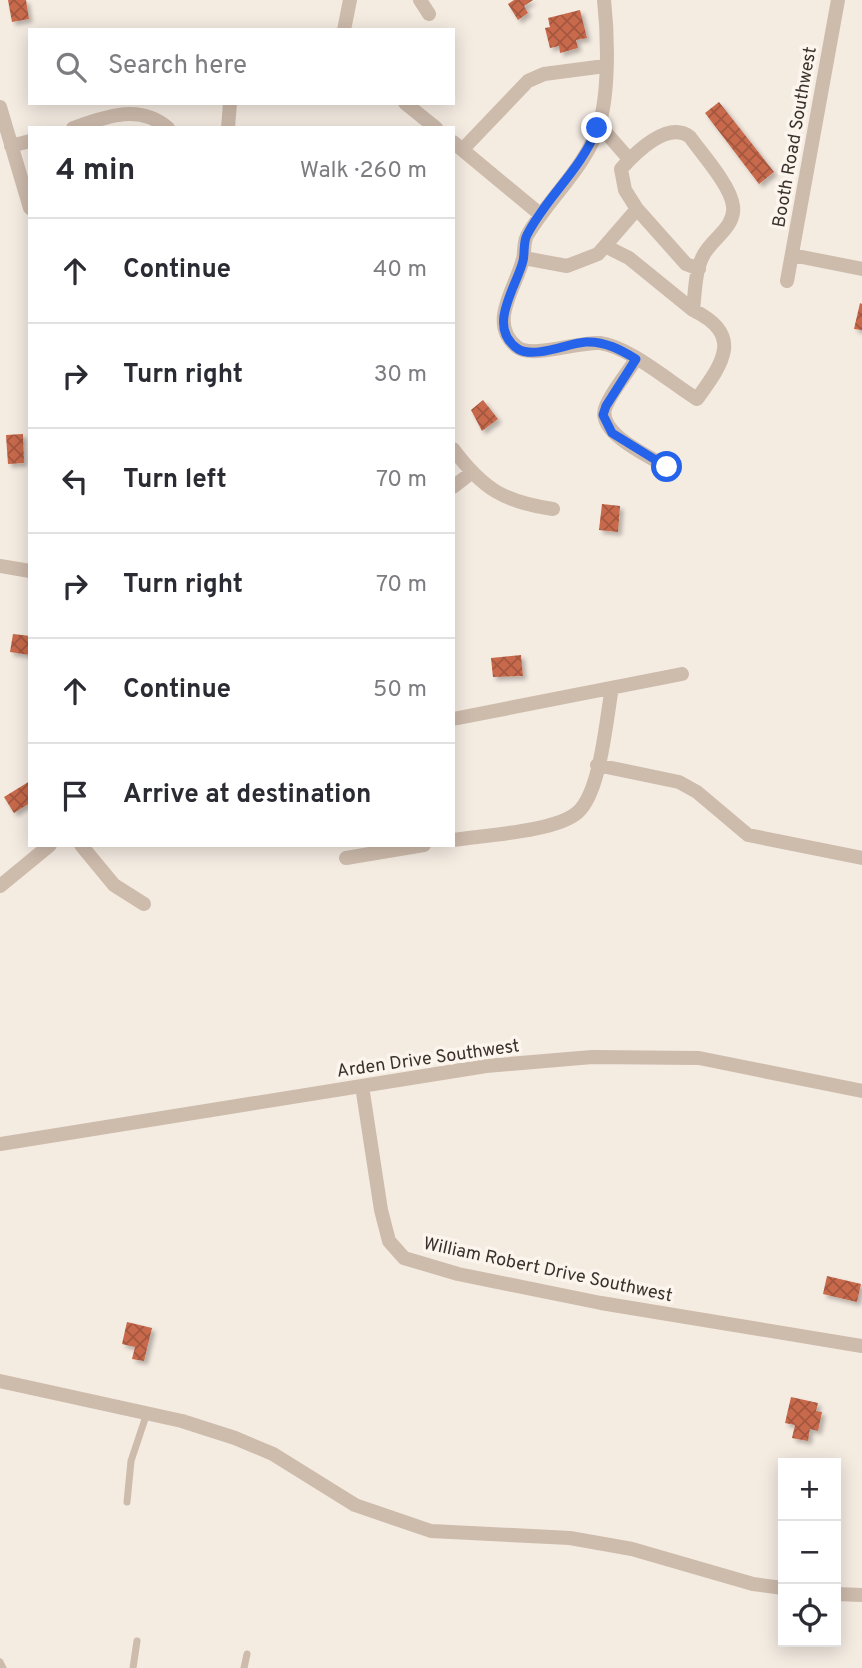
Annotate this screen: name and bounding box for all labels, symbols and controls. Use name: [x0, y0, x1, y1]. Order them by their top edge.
search box: [28, 28, 455, 105]
street label: Booth Road Southwest: [768, 45, 823, 229]
icon: search: [52, 48, 90, 86]
text: Search here: [108, 50, 247, 83]
route end: [581, 112, 612, 143]
text: 4 min: [56, 153, 135, 190]
text: Walk · 260 m: [300, 157, 427, 186]
icon: ahead: [56, 252, 94, 290]
text: Continue: [123, 254, 231, 287]
text: 40 m: [373, 256, 427, 285]
icon: right: [56, 357, 94, 395]
text: Turn right: [123, 359, 243, 392]
text: 30 m: [374, 361, 427, 390]
route start: [651, 451, 682, 482]
icon: left: [56, 462, 94, 500]
text: Turn left: [123, 464, 227, 497]
text: 70 m: [376, 466, 427, 495]
icon: right: [56, 567, 94, 605]
text: Turn right: [123, 569, 243, 602]
text: 70 m: [376, 571, 427, 600]
icon: ahead: [56, 672, 94, 710]
text: Continue: [123, 674, 231, 707]
text: 50 m: [373, 676, 427, 705]
icon: arrive: [56, 777, 94, 815]
text: Arrive at destination: [123, 779, 371, 812]
street label: Arden Drive Southwest: [335, 1035, 521, 1084]
street label: William Robert Drive Southwest: [421, 1233, 674, 1308]
map controls: [778, 1458, 841, 1647]
button: +: [778, 1458, 841, 1521]
button: −: [778, 1521, 841, 1584]
button: locate: [778, 1584, 841, 1647]

